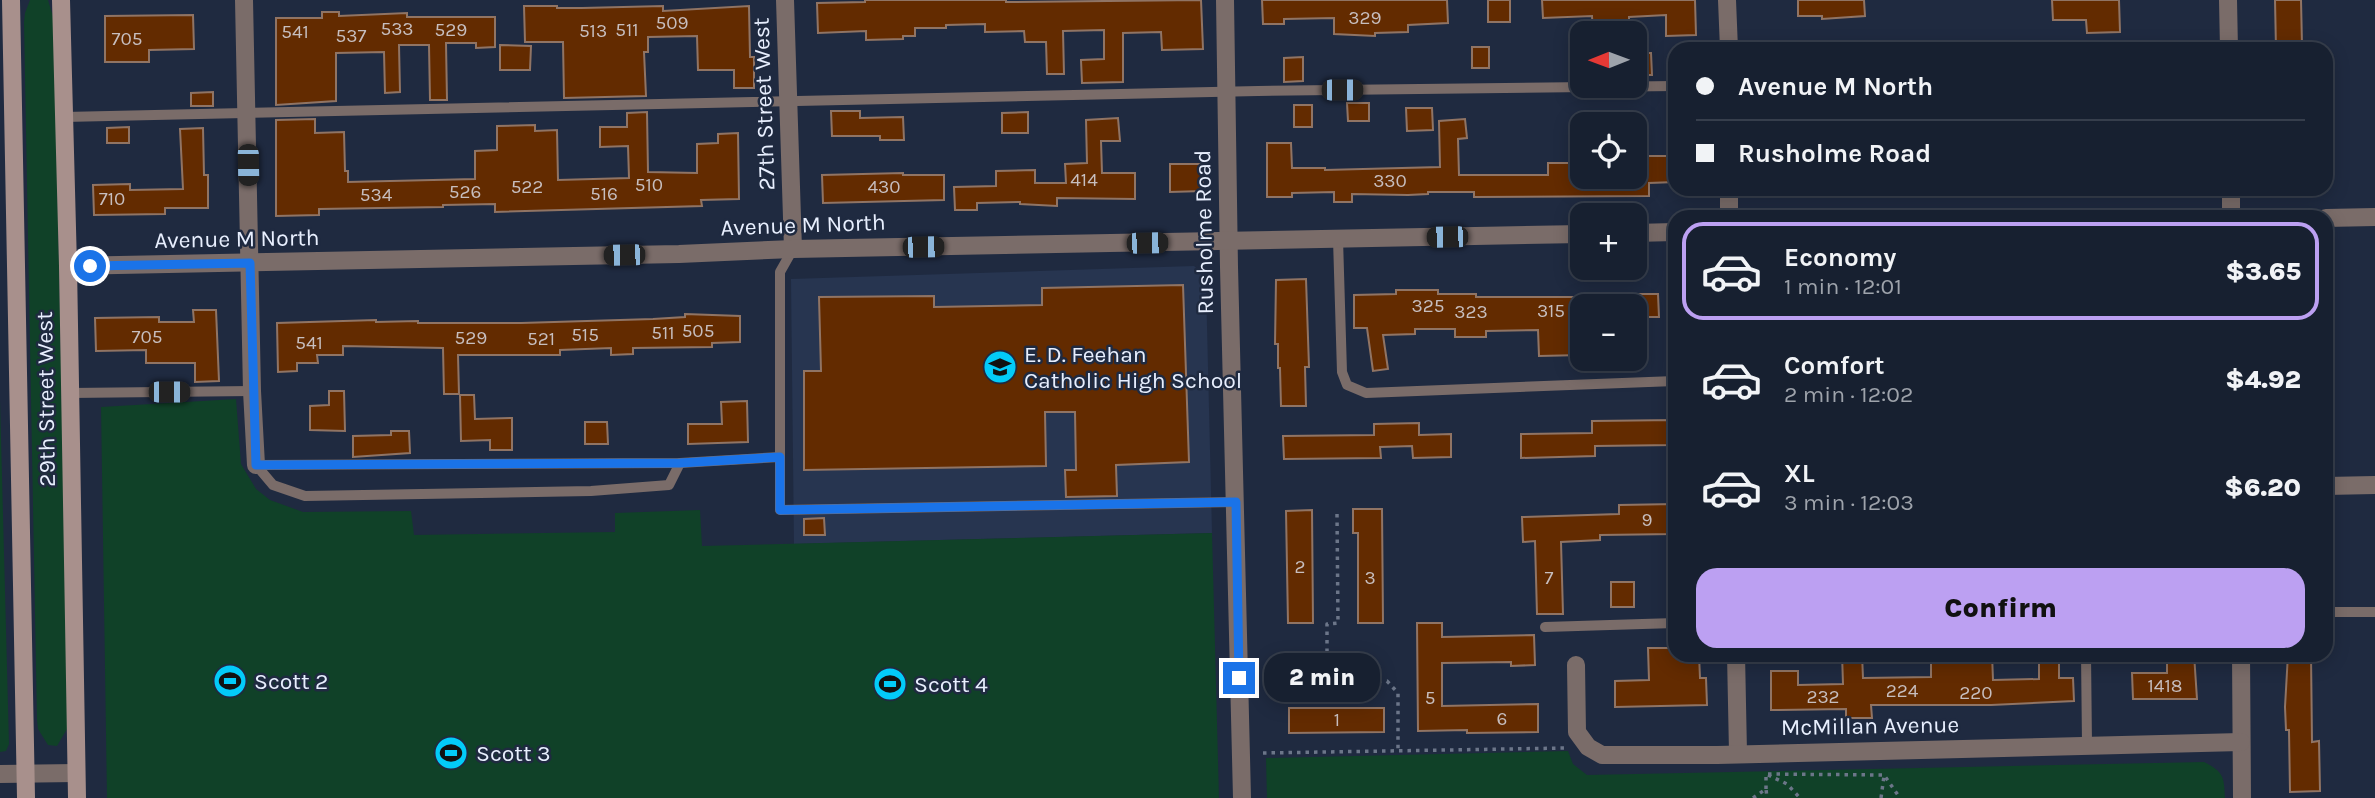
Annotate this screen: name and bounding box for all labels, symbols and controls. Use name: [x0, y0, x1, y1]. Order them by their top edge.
house number: 329: [1348, 7, 1382, 29]
house number: 509: [655, 12, 689, 34]
street label: 27th Street West: [747, 17, 781, 191]
house number: 533: [380, 18, 414, 40]
house number: 529: [435, 19, 467, 41]
house number: 511: [615, 19, 639, 41]
house number: 513: [579, 20, 607, 42]
house number: 541: [281, 21, 309, 43]
north arrow: [1570, 21, 1647, 98]
map controls: [1570, 21, 1647, 371]
house number: 537: [336, 25, 367, 47]
house number: 705: [112, 28, 142, 50]
text: Avenue M North: [1738, 71, 1933, 102]
car: [1322, 80, 1364, 101]
button: locate: [1570, 112, 1647, 189]
text: Rusholme Road: [1738, 138, 1931, 169]
car: [238, 144, 259, 186]
street label: Rusholme Road: [1189, 149, 1219, 315]
house number: 414: [1070, 169, 1098, 191]
house number: 330: [1373, 170, 1407, 192]
house number: 510: [635, 174, 663, 196]
house number: 522: [511, 176, 543, 198]
house number: 430: [867, 176, 901, 198]
house number: 526: [449, 181, 481, 203]
house number: 516: [590, 183, 618, 205]
house number: 534: [360, 184, 393, 206]
house number: 710: [99, 188, 125, 210]
button: +: [1570, 203, 1647, 280]
street label: Avenue M North: [720, 209, 886, 241]
street label: Avenue M North: [154, 224, 320, 254]
car: [1426, 226, 1469, 248]
car: [1126, 232, 1169, 254]
car: [902, 236, 945, 258]
icon: car: [1700, 240, 1763, 303]
text: Economy: [1784, 242, 1896, 273]
car: [603, 244, 646, 266]
route start: [74, 250, 106, 282]
text: $3.65: [2226, 256, 2301, 287]
text: 1 min · 12:01: [1784, 273, 1902, 300]
button: −: [1570, 294, 1647, 371]
house number: 325: [1412, 295, 1444, 317]
house number: 315: [1537, 300, 1565, 322]
house number: 323: [1454, 301, 1488, 323]
street label: 29th Street West: [31, 311, 61, 487]
house number: 505: [682, 320, 714, 342]
house number: 511: [651, 322, 675, 344]
house number: 515: [571, 324, 599, 346]
house number: 705: [132, 326, 162, 348]
house number: 529: [455, 327, 487, 349]
house number: 521: [527, 328, 555, 350]
house number: 541: [295, 332, 323, 354]
place label: E. D. Feehan Catholic High School: [1024, 341, 1242, 394]
school or university icon: E. D. Feehan Catholic High School: [981, 348, 1019, 386]
icon: car: [1700, 348, 1763, 411]
text: Comfort: [1784, 350, 1885, 381]
text: $4.92: [2225, 364, 2301, 395]
text: 2 min · 12:02: [1784, 381, 1913, 408]
car: [149, 382, 191, 403]
icon: car: [1700, 456, 1763, 519]
text: XL: [1784, 458, 1815, 489]
text: $6.20: [2224, 472, 2301, 503]
text: 3 min · 12:03: [1784, 489, 1914, 516]
house number: 9: [1641, 509, 1653, 531]
house number: 2: [1294, 556, 1306, 578]
house number: 3: [1364, 567, 1376, 589]
house number: 7: [1545, 567, 1554, 589]
button: Confirm: [1696, 568, 2305, 648]
callout: 2 min: [1264, 654, 1379, 702]
sports icon: Scott 2: [211, 662, 249, 700]
route end: [1223, 662, 1255, 694]
text: 2 min: [1289, 664, 1355, 691]
sports icon: Scott 4: [871, 665, 909, 703]
place label: Scott 2: [254, 668, 328, 695]
place label: Scott 4: [914, 671, 988, 698]
house number: 1418: [2148, 675, 2182, 697]
house number: 224: [1886, 680, 1919, 702]
house number: 220: [1959, 682, 1993, 704]
house number: 232: [1806, 686, 1840, 708]
house number: 5: [1425, 687, 1435, 709]
house number: 6: [1497, 708, 1507, 730]
house number: 1: [1334, 709, 1340, 731]
street label: McMillan Avenue: [1781, 711, 1959, 741]
sports icon: Scott 3: [432, 734, 470, 772]
place label: Scott 3: [476, 740, 551, 767]

